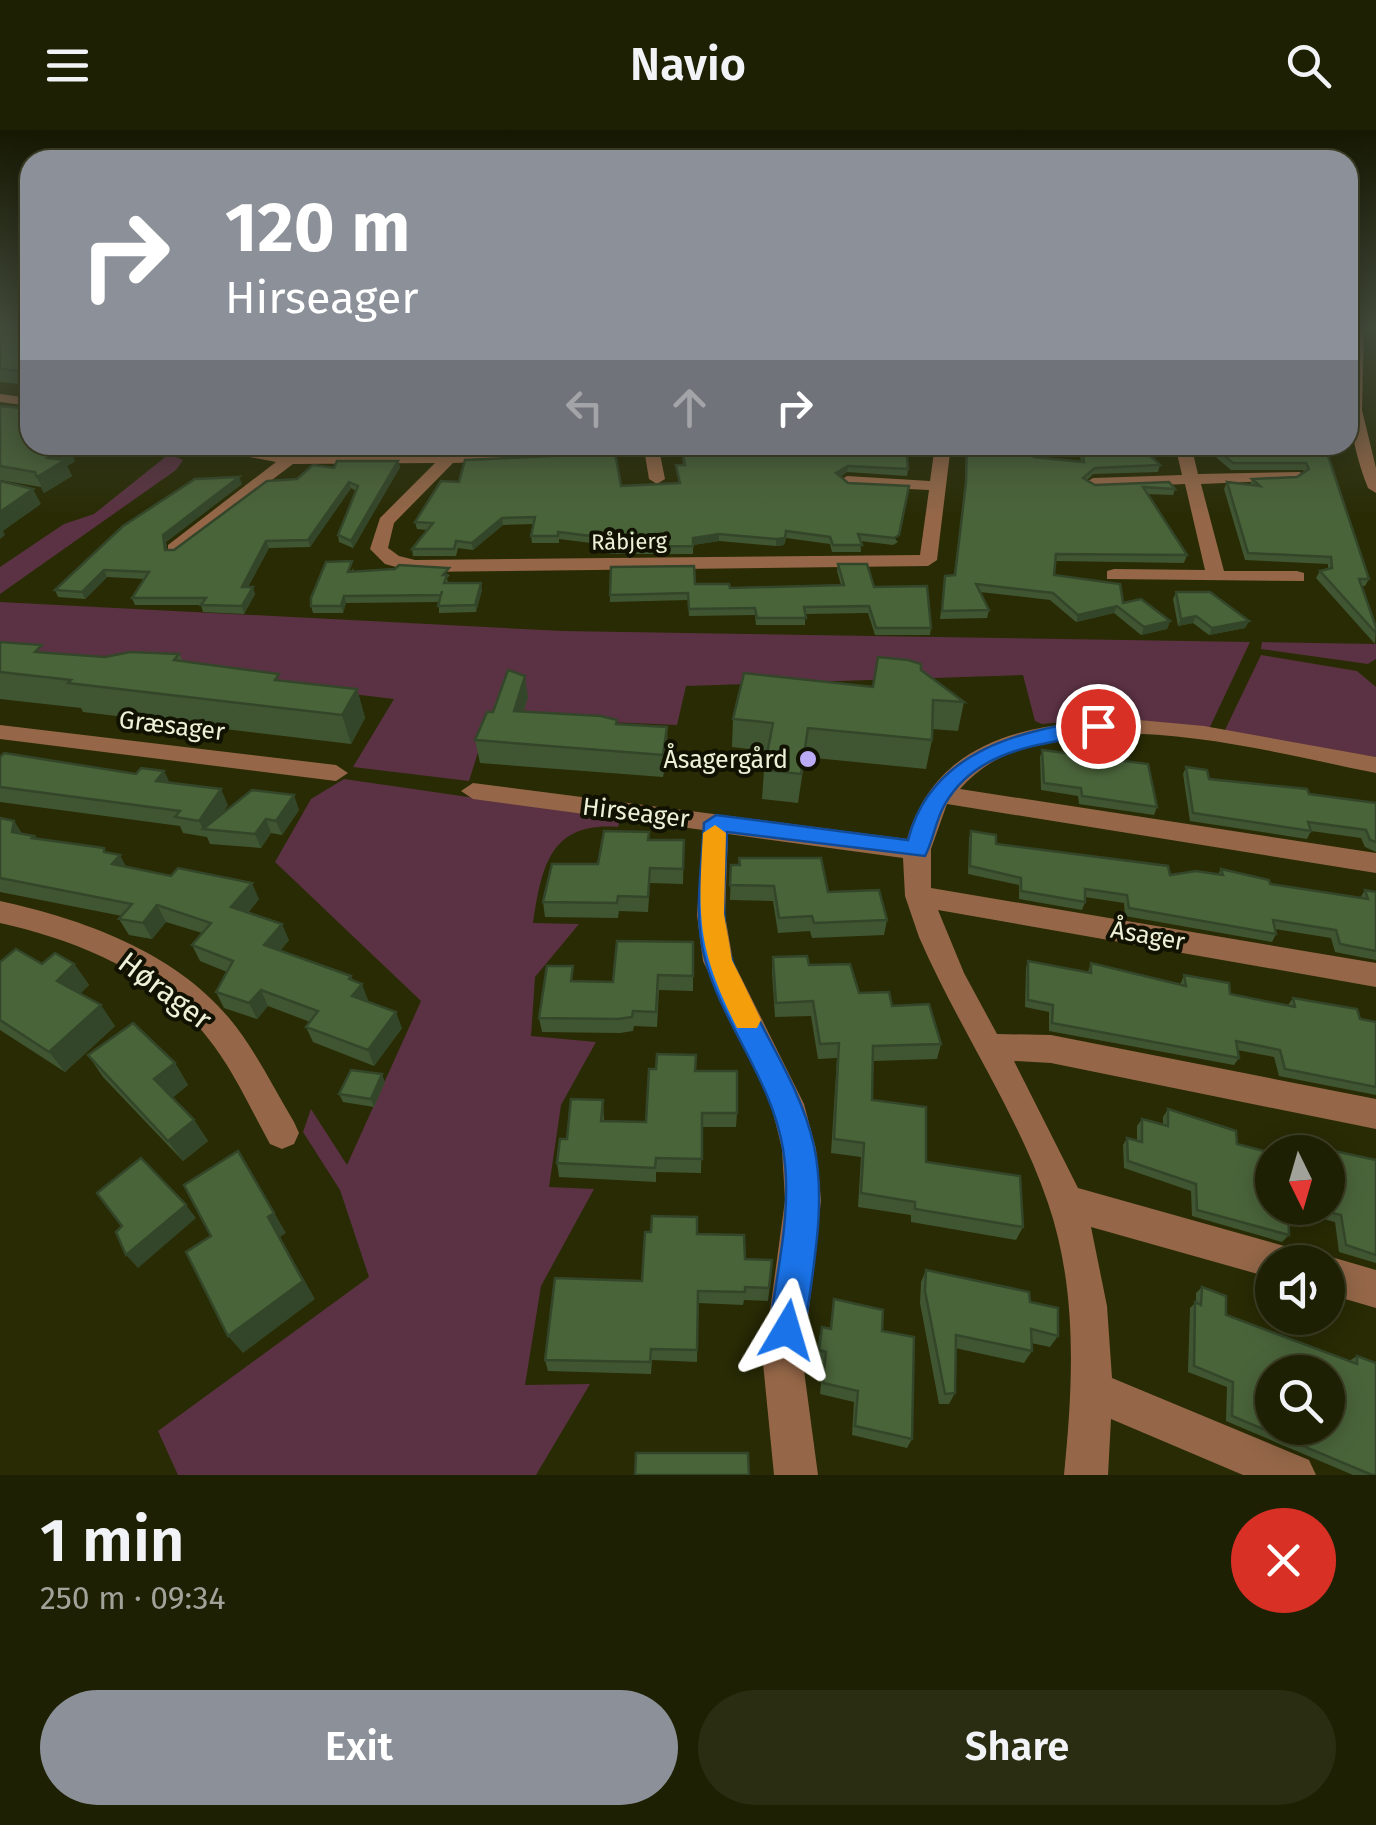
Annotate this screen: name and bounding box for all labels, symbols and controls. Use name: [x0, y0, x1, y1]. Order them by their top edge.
icon: menu: [40, 38, 95, 93]
text: Navio: [630, 38, 746, 92]
icon: search: [1281, 38, 1336, 93]
text: 120 m: [225, 186, 410, 270]
icon: right: [60, 190, 190, 320]
text: Hirseager: [225, 271, 419, 325]
icon: left: [557, 380, 612, 435]
icon: ahead: [662, 380, 717, 435]
icon: right: [767, 380, 822, 435]
street label: Råbjerg: [591, 527, 668, 556]
pin: [1056, 684, 1141, 769]
icon: arrive: [1071, 699, 1126, 754]
street label: Græsager: [117, 705, 227, 747]
place label: Åsagergård: [663, 742, 788, 775]
marker: Åsagergård: [797, 748, 819, 770]
street label: Hirseager: [581, 792, 691, 834]
street label: Åsager: [1108, 912, 1188, 957]
street label: Hørager: [111, 944, 219, 1038]
north arrow: [1255, 1135, 1345, 1225]
map controls: [1255, 1135, 1345, 1445]
button: sound: [1255, 1245, 1345, 1335]
position arrow: [735, 1278, 839, 1382]
button: search: [1255, 1355, 1345, 1445]
text: 1 min: [40, 1505, 185, 1577]
button: close: [1231, 1508, 1336, 1613]
text: 250 m · 09:34: [40, 1579, 225, 1617]
button: Exit: [40, 1690, 678, 1805]
button: Share: [698, 1690, 1336, 1805]

